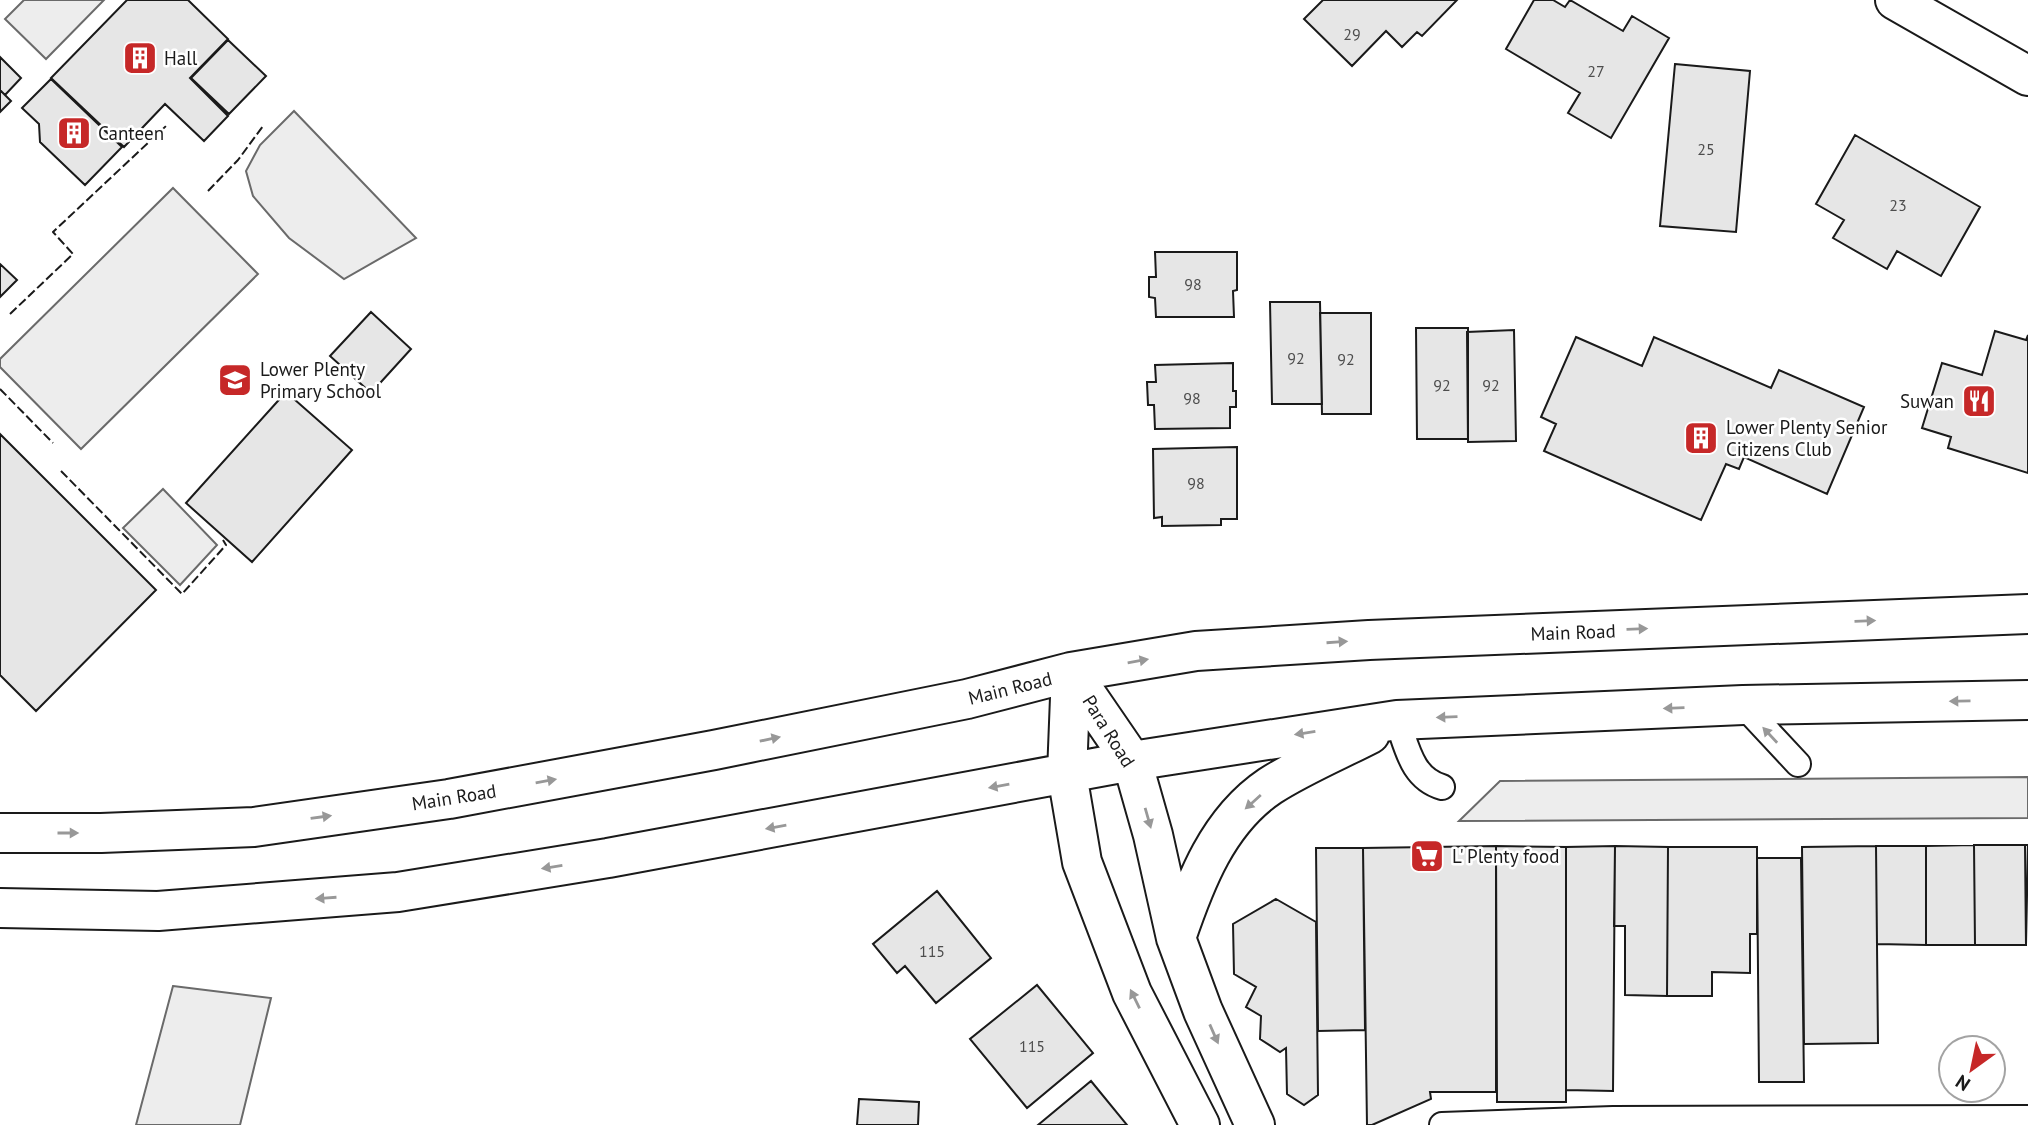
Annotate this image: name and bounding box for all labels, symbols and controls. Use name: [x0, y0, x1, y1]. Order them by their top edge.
house number: 29: [1343, 24, 1361, 44]
building icon: Hall: [121, 39, 159, 77]
place label: Hall: [164, 46, 198, 70]
house number: 27: [1587, 61, 1605, 81]
building icon: Canteen: [55, 114, 93, 152]
place label: Canteen: [98, 121, 164, 145]
house number: 25: [1697, 139, 1715, 159]
house number: 23: [1889, 195, 1907, 215]
house number: 98: [1184, 274, 1202, 294]
house number: 92: [1287, 348, 1305, 368]
house number: 92: [1337, 349, 1355, 369]
place label: Lower Plenty Primary School: [260, 357, 381, 403]
school or university icon: Lower Plenty Primary School: [216, 361, 254, 399]
house number: 92: [1433, 375, 1451, 395]
house number: 92: [1482, 375, 1500, 395]
restaurant icon: Suwan: [1960, 382, 1998, 420]
house number: 98: [1183, 388, 1201, 408]
place label: Suwan: [1900, 389, 1954, 413]
place label: Lower Plenty Senior Citizens Club: [1726, 415, 1888, 461]
building icon: Lower Plenty Senior Citizens Club: [1682, 419, 1720, 457]
house number: 98: [1187, 473, 1205, 493]
one-way arrow: [1854, 615, 1876, 626]
street label: Main Road: [1530, 619, 1616, 645]
one-way arrow: [1627, 624, 1649, 635]
one-way arrow: [1326, 636, 1348, 647]
one-way arrow: [1127, 655, 1149, 666]
street label: Main Road: [966, 666, 1054, 710]
street label: Para Road: [1077, 690, 1141, 772]
one-way arrow: [1949, 695, 1971, 707]
one-way arrow: [1663, 702, 1685, 713]
one-way arrow: [1436, 712, 1458, 723]
one-way arrow: [1762, 726, 1778, 744]
one-way arrow: [1294, 728, 1316, 739]
one-way arrow: [759, 734, 781, 745]
one-way arrow: [535, 775, 557, 786]
street label: Main Road: [410, 778, 498, 816]
one-way arrow: [988, 781, 1010, 792]
one-way arrow: [1244, 794, 1262, 810]
one-way arrow: [1143, 807, 1154, 829]
one-way arrow: [311, 811, 333, 822]
one-way arrow: [764, 822, 786, 833]
one-way arrow: [57, 827, 79, 839]
supermarket icon: L' Plenty food: [1408, 837, 1446, 875]
place label: L' Plenty food: [1452, 844, 1559, 868]
one-way arrow: [540, 862, 562, 873]
one-way arrow: [315, 893, 337, 904]
house number: 115: [919, 941, 945, 961]
one-way arrow: [1130, 989, 1141, 1009]
one-way arrow: [1209, 1024, 1220, 1045]
north arrow: [1937, 1034, 2007, 1104]
house number: 115: [1019, 1036, 1045, 1056]
text: N: [1951, 1070, 1975, 1097]

